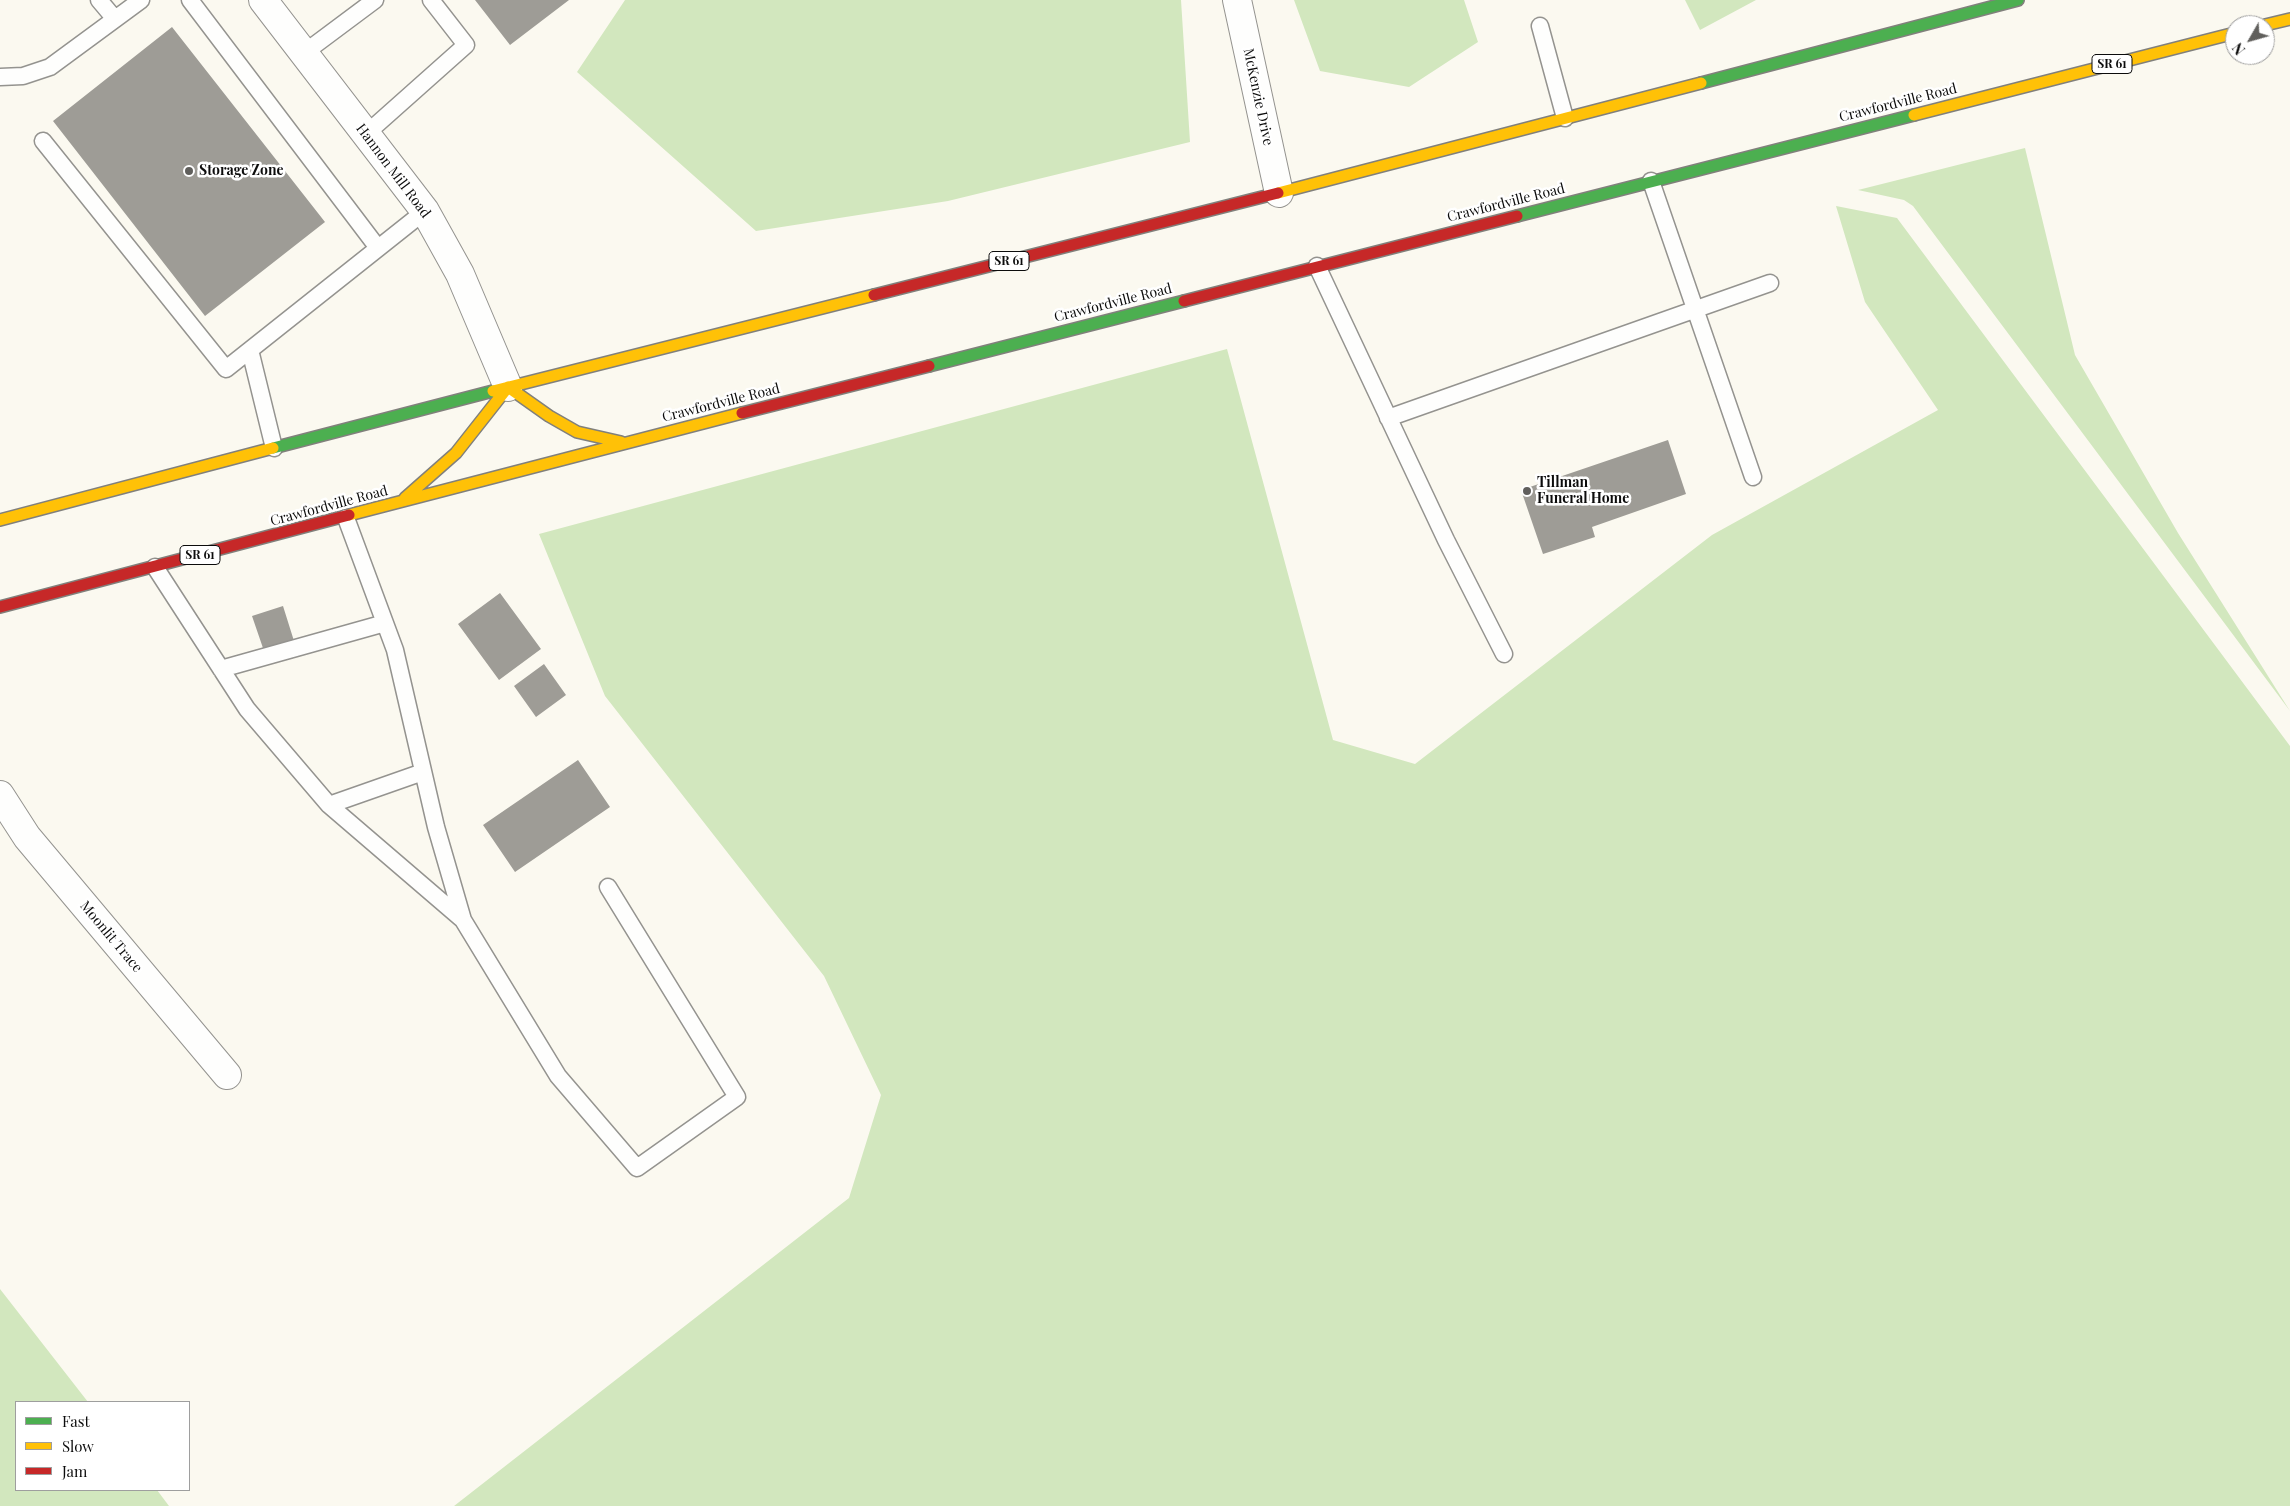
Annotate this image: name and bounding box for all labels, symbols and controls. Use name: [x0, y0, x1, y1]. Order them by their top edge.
north arrow: [2225, 15, 2275, 65]
text: N: [2228, 39, 2249, 59]
street label: McKenzie Drive: [1239, 47, 1277, 147]
road number: SR 61: [2092, 54, 2132, 74]
street label: Crawfordville Road: [1837, 80, 1959, 126]
street label: Hannon Mill Road: [352, 121, 434, 221]
place label: Storage Zone: [199, 163, 284, 179]
marker: Storage Zone: [183, 165, 195, 177]
street label: Crawfordville Road: [1445, 180, 1567, 226]
road number: SR 61: [989, 252, 1029, 270]
street label: Crawfordville Road: [1052, 280, 1174, 326]
street label: Crawfordville Road: [660, 380, 782, 426]
place label: Tillman Funeral Home: [1537, 475, 1629, 508]
street label: Crawfordville Road: [268, 482, 390, 530]
marker: Tillman Funeral Home: [1521, 485, 1533, 497]
road number: SR 61: [180, 546, 220, 564]
street label: Moonlit Trace: [76, 898, 146, 976]
legend: [15, 1401, 190, 1491]
text: Fast: [62, 1411, 90, 1431]
text: Slow: [62, 1436, 94, 1456]
text: Jam: [62, 1461, 87, 1481]

